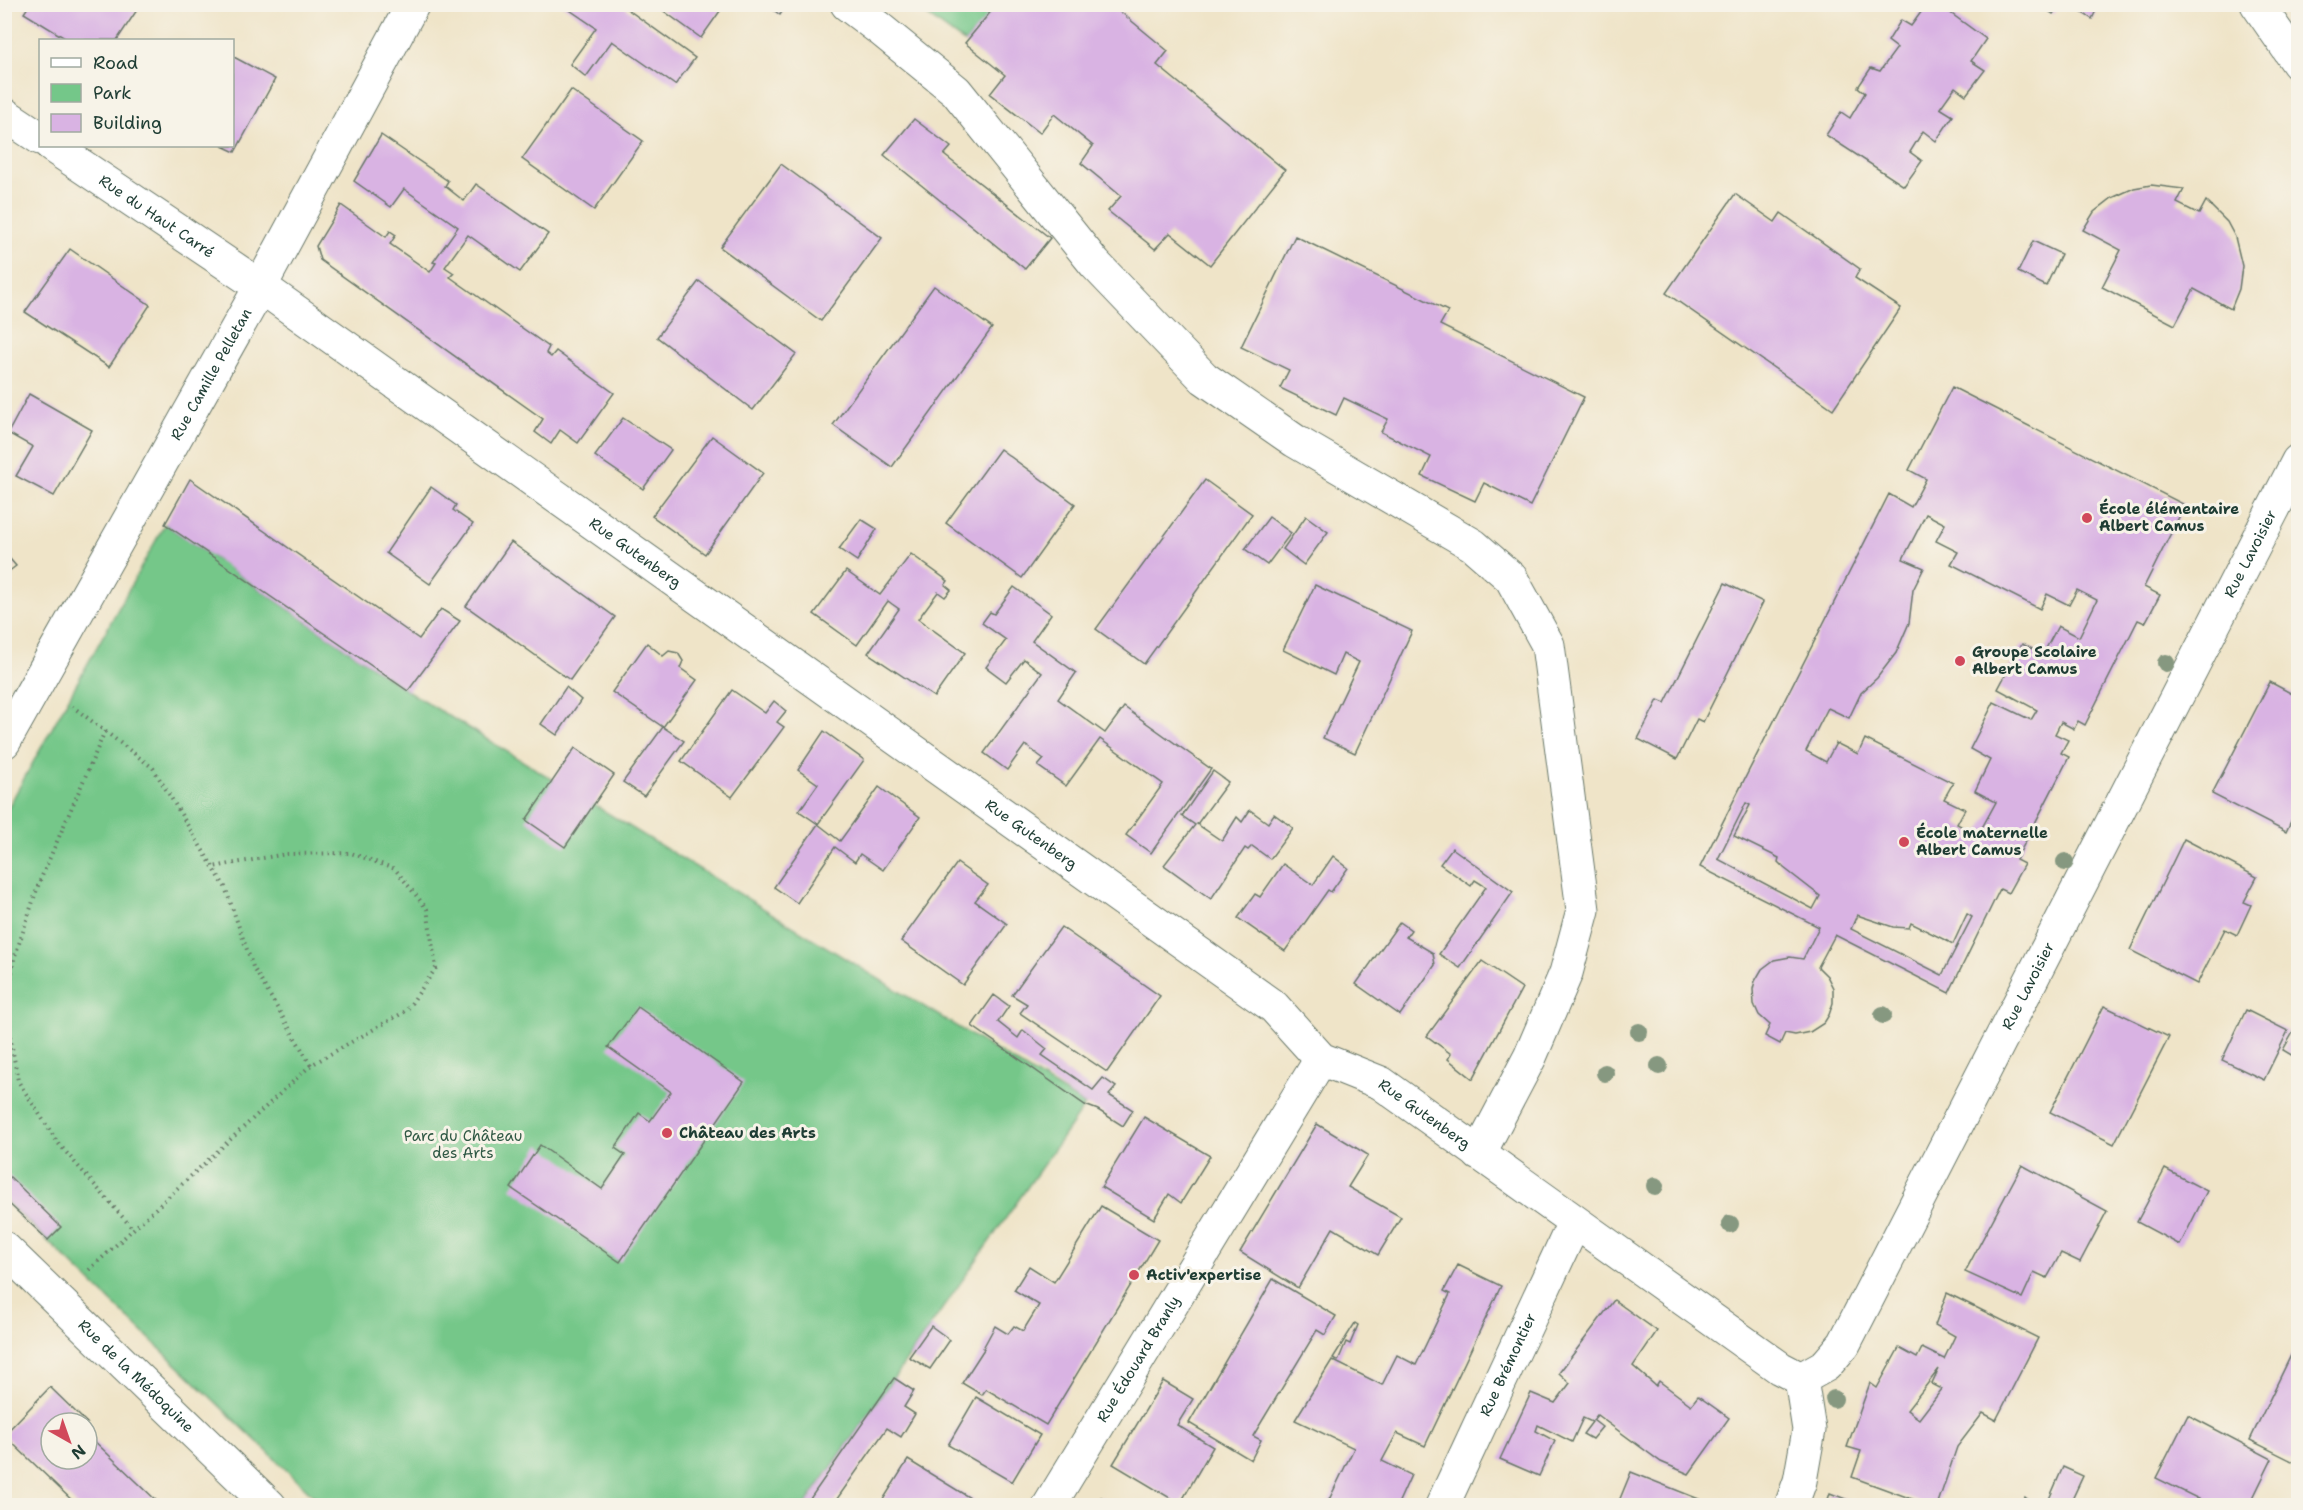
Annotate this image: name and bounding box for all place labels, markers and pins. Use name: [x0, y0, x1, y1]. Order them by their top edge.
place label: École élémentaire Albert Camus: [2099, 498, 2239, 536]
marker: École élémentaire Albert Camus: [2080, 511, 2094, 525]
place label: Groupe Scolaire Albert Camus: [1972, 642, 2097, 679]
marker: Groupe Scolaire Albert Camus: [1953, 654, 1967, 668]
place label: École maternelle Albert Camus: [1916, 822, 2048, 860]
marker: École maternelle Albert Camus: [1897, 835, 1911, 849]
place label: Château des Arts: [679, 1123, 816, 1143]
marker: Château des Arts: [660, 1126, 674, 1140]
place label: Activ'expertise: [1146, 1265, 1262, 1285]
marker: Activ'expertise: [1127, 1268, 1141, 1282]

